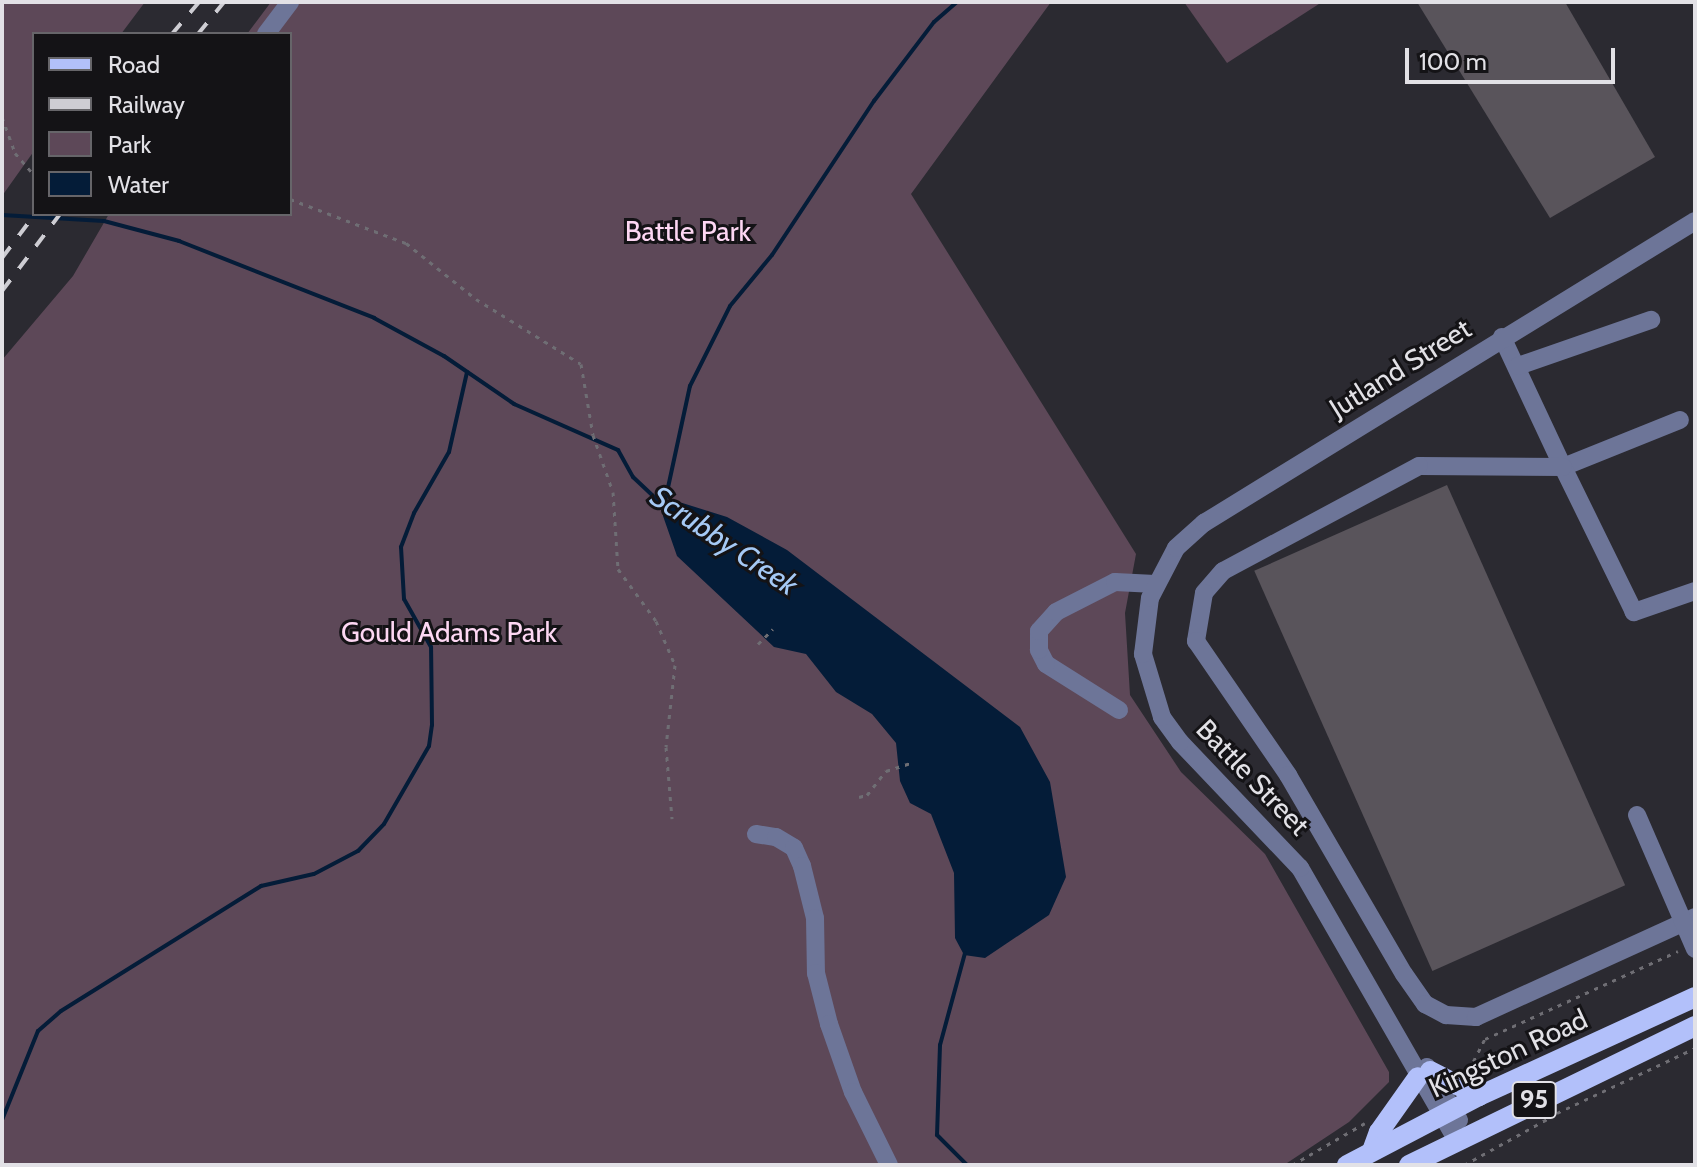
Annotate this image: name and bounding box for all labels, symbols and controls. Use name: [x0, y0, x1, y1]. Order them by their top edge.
legend: [32, 32, 292, 216]
scale bar: [1409, 32, 1619, 82]
text: 100 m: [1419, 47, 1487, 76]
text: Road: [108, 50, 160, 79]
text: Railway: [108, 90, 185, 119]
text: Park: [108, 130, 151, 159]
text: Water: [108, 170, 169, 199]
park label: Battle Park: [625, 214, 751, 248]
street label: Jutland Street: [1323, 311, 1477, 425]
water label: Scrubby Creek: [644, 479, 804, 603]
park label: Gould Adams Park: [341, 615, 557, 649]
street label: Battle Street: [1190, 712, 1316, 842]
street label: Kingston Road: [1423, 1002, 1593, 1104]
road number: 95: [1510, 1078, 1558, 1122]

